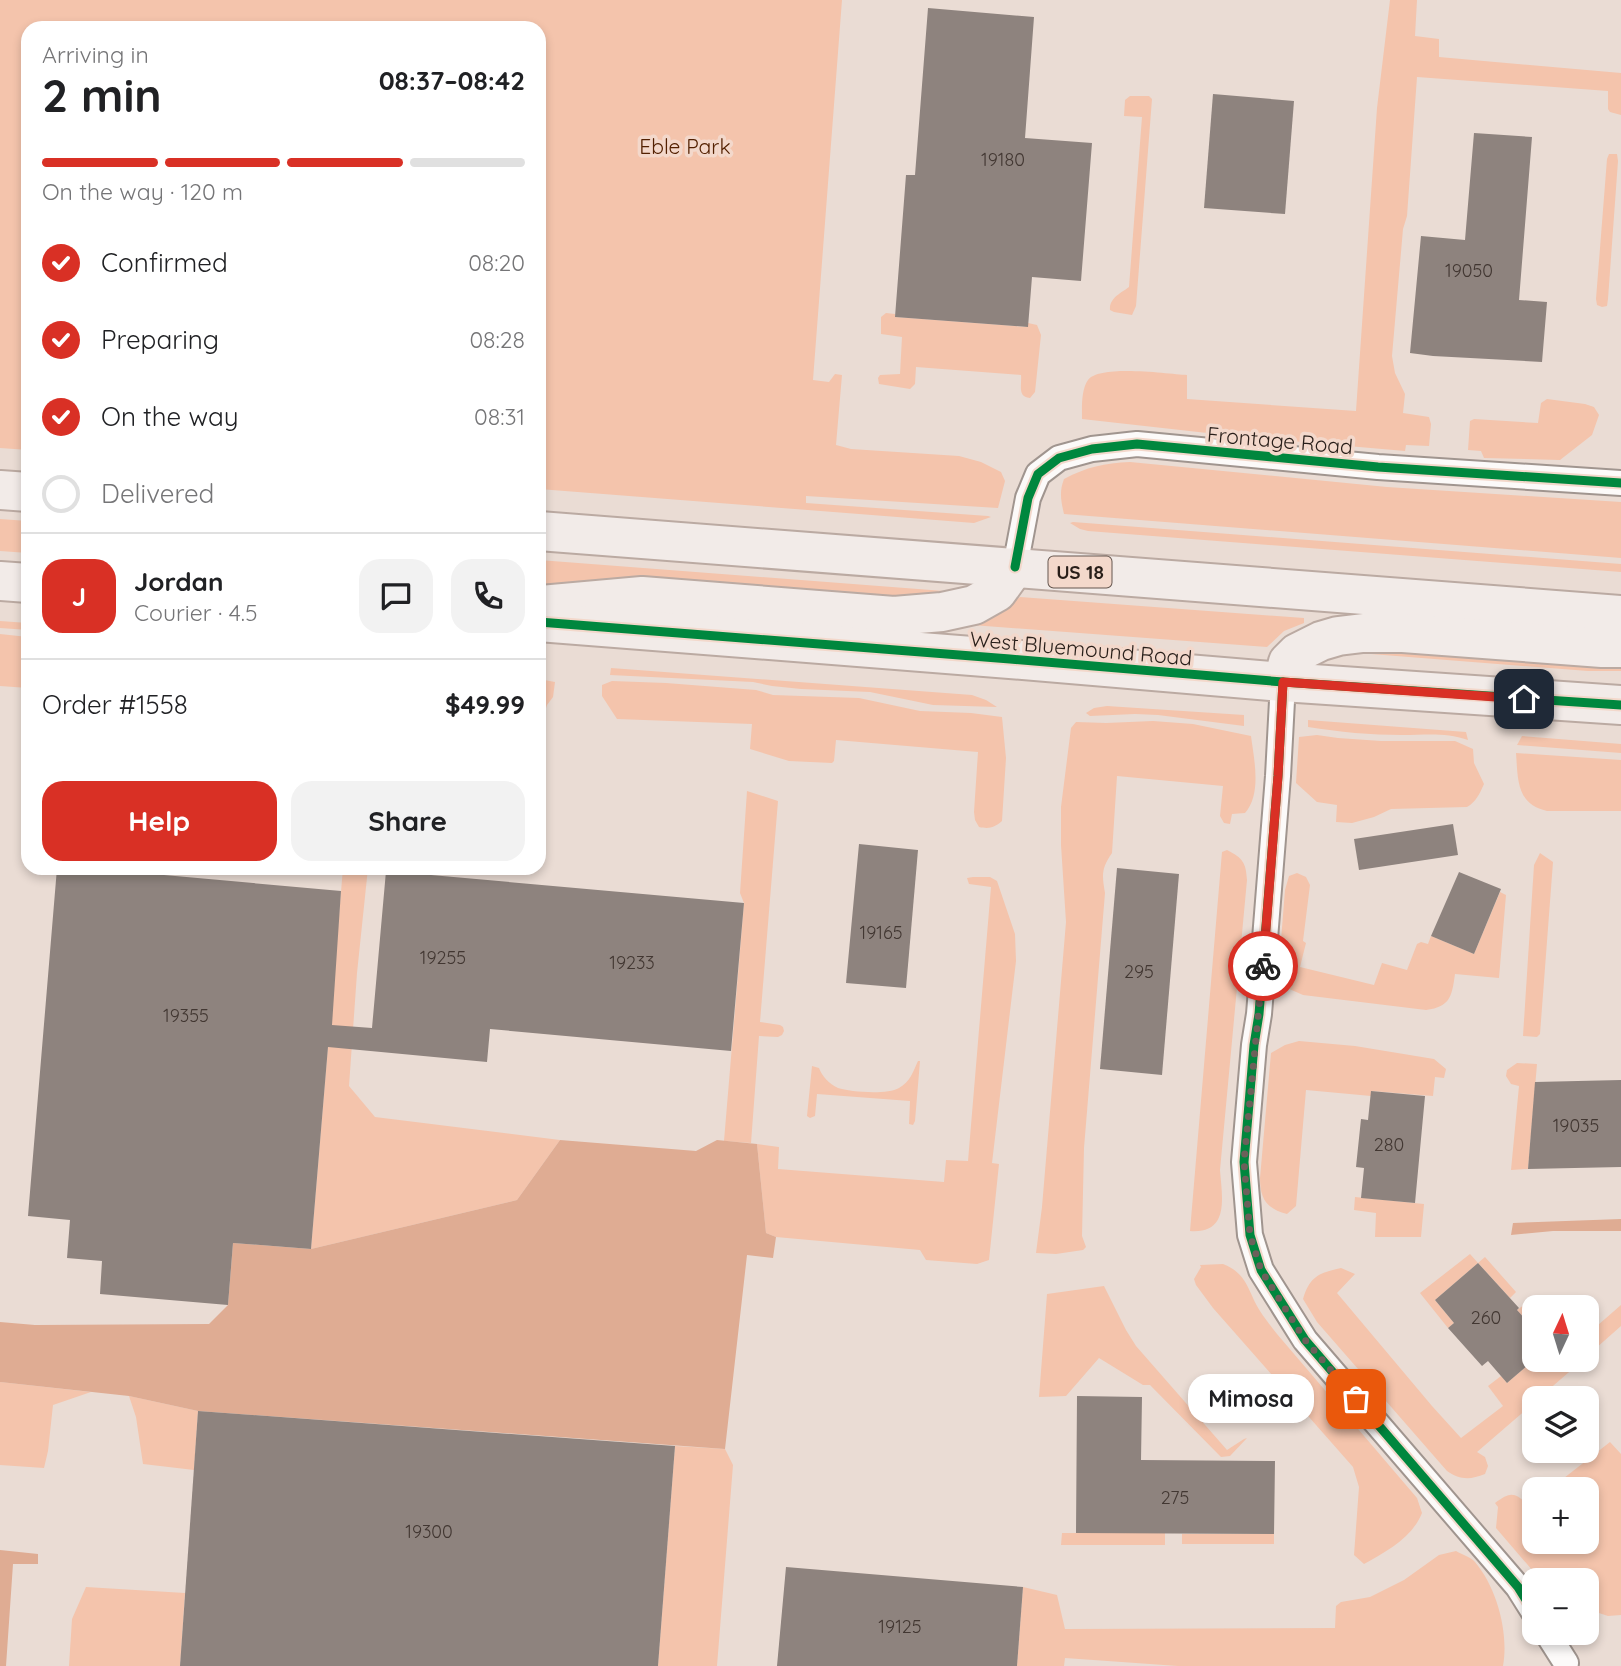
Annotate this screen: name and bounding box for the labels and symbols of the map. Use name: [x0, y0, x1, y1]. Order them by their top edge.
park label: Eble Park: [639, 133, 731, 159]
house number: 19180: [981, 148, 1025, 171]
house number: 19050: [1445, 259, 1493, 282]
street label: Frontage Road: [1206, 421, 1354, 459]
road number: US 18: [1048, 556, 1112, 587]
street label: West Bluemound Road: [969, 625, 1193, 671]
pin: [1494, 669, 1554, 729]
house number: 19165: [860, 921, 903, 944]
courier: [1228, 931, 1298, 1001]
house number: 19255: [420, 946, 466, 969]
house number: 19233: [609, 951, 655, 974]
house number: 295: [1124, 960, 1154, 983]
house number: 19355: [163, 1004, 209, 1027]
house number: 19035: [1553, 1114, 1599, 1137]
house number: 280: [1374, 1133, 1404, 1156]
north arrow: [1522, 1295, 1600, 1372]
house number: 260: [1471, 1306, 1501, 1329]
pin: [1326, 1369, 1386, 1429]
callout: Mimosa: [1188, 1374, 1314, 1424]
house number: 275: [1161, 1486, 1189, 1509]
house number: 19300: [405, 1520, 453, 1543]
house number: 19125: [878, 1615, 922, 1638]

